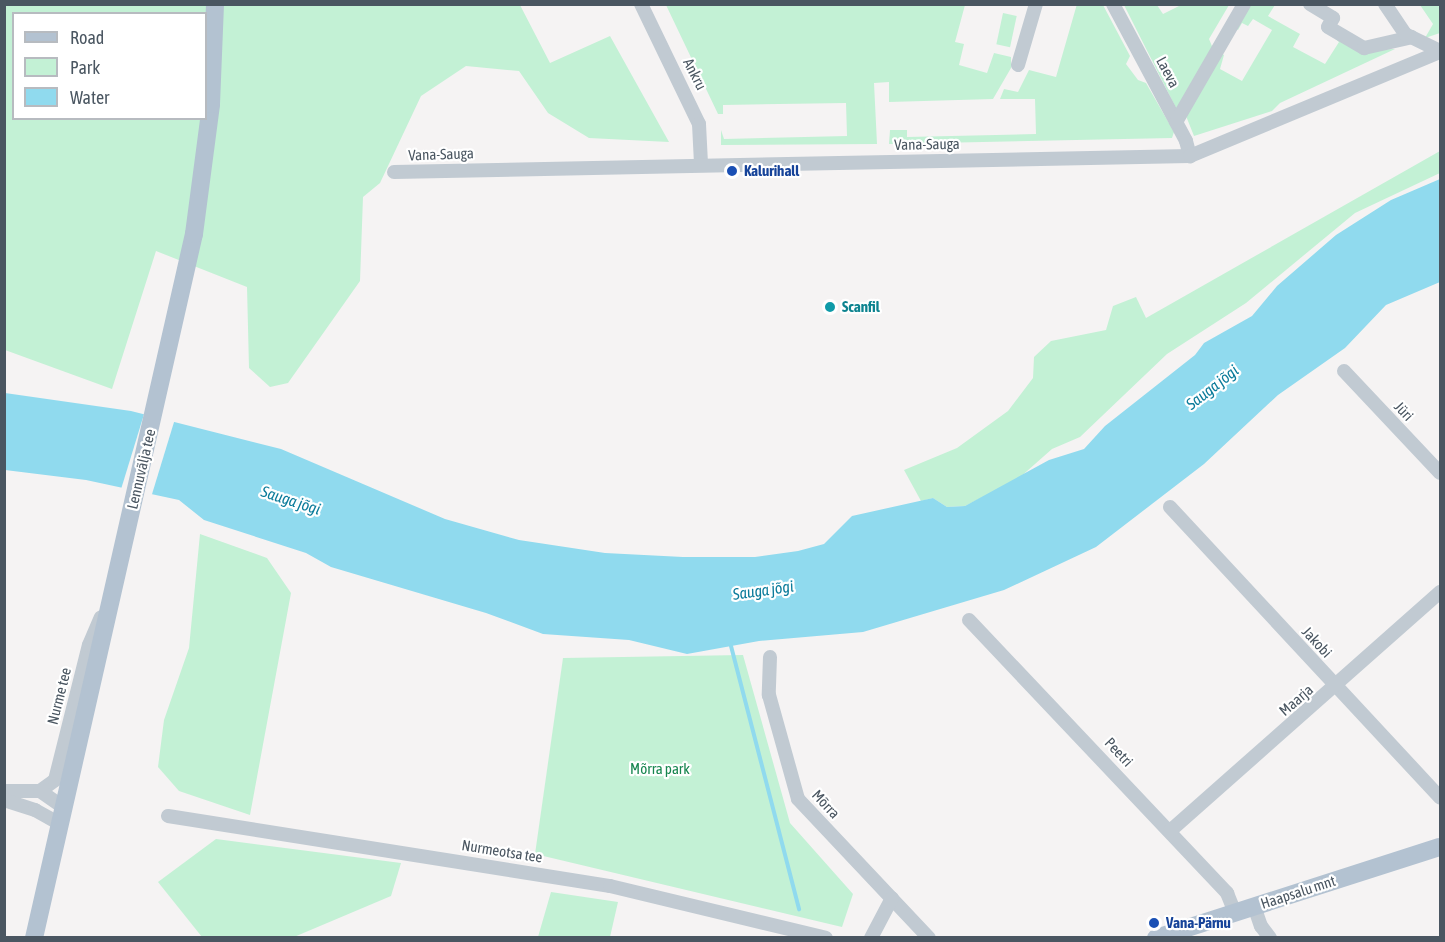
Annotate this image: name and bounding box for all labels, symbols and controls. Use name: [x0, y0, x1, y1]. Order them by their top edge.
legend: [12, 12, 207, 120]
text: Road: [70, 27, 104, 48]
street label: Laeva: [1152, 53, 1184, 91]
street label: Ankru: [680, 55, 710, 93]
text: Park: [70, 57, 100, 78]
text: Water: [70, 87, 109, 108]
street label: Vana-Sauga: [894, 134, 960, 154]
street label: Vana-Sauga: [408, 144, 474, 164]
place label: Kalurihall: [744, 162, 799, 180]
marker: Kalurihall: [725, 164, 739, 178]
place label: Scanfil: [842, 298, 880, 316]
marker: Scanfil: [823, 300, 837, 314]
water label: Sauga jõgi: [1182, 361, 1242, 413]
street label: Jüri: [1391, 398, 1417, 424]
street label: Lennuvälja tee: [123, 427, 159, 511]
water label: Sauga jõgi: [259, 481, 323, 519]
water label: Sauga jõgi: [731, 576, 795, 604]
street label: Jakobi: [1298, 623, 1336, 661]
street label: Nurme tee: [43, 666, 75, 726]
street label: Maarja: [1275, 680, 1317, 720]
street label: Peetri: [1101, 734, 1137, 770]
park label: Mõrra park: [630, 760, 690, 778]
street label: Mõrra: [808, 786, 844, 822]
street label: Nurmeotsa tee: [460, 836, 544, 866]
street label: Haapsalu mnt: [1258, 871, 1338, 913]
place label: Vana-Pärnu: [1166, 914, 1231, 932]
marker: Vana-Pärnu: [1147, 916, 1161, 930]

